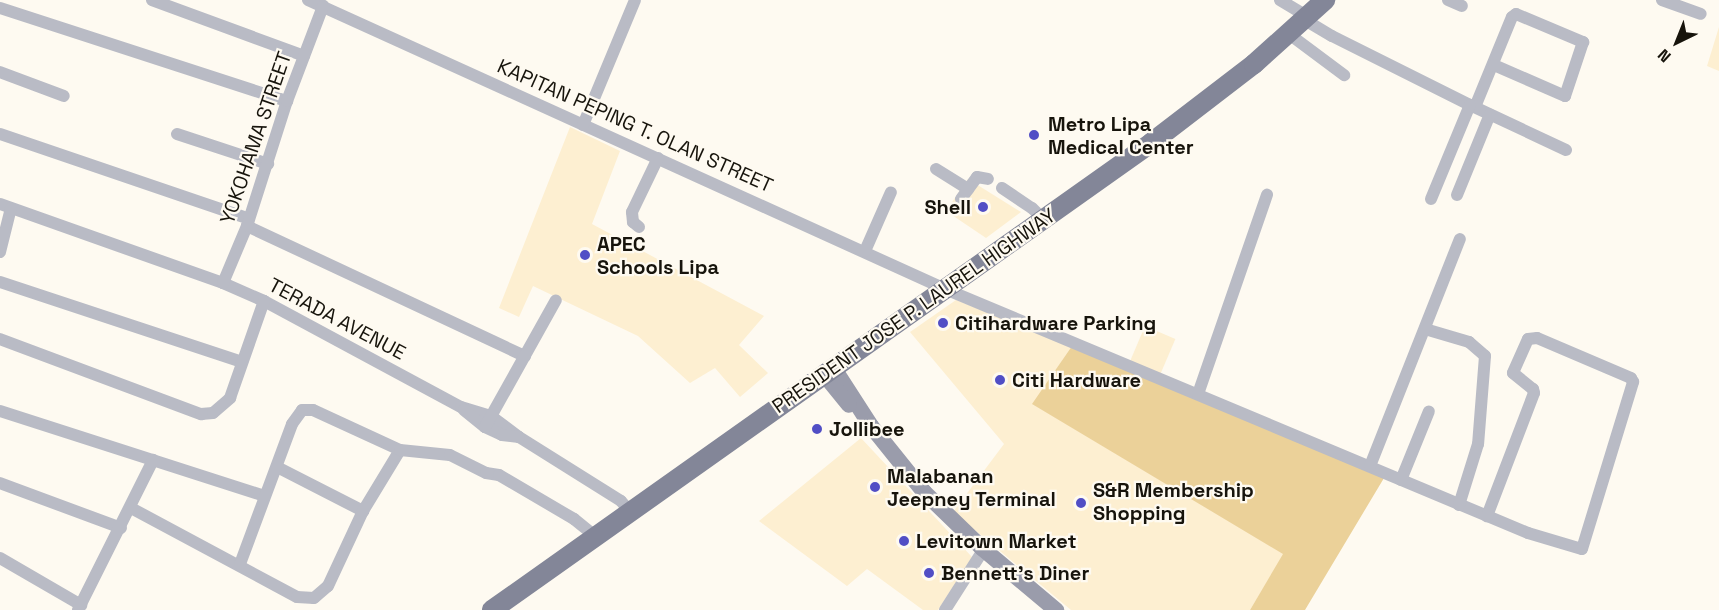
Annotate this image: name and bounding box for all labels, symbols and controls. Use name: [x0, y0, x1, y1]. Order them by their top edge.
north arrow: [1647, 12, 1707, 72]
text: N: [1653, 44, 1675, 67]
street label: YOKOHAMA STREET: [215, 48, 297, 228]
street label: KAPITAN PEPING T. OLAN STREET: [493, 54, 777, 198]
place label: Metro Lipa Medical Center: [1048, 112, 1194, 159]
marker: Metro Lipa Medical Center: [1025, 126, 1043, 144]
place label: Shell: [924, 195, 971, 219]
marker: Shell: [976, 200, 990, 214]
street label: PRESIDENT JOSE P. LAUREL HIGHWAY: [767, 203, 1061, 419]
place label: APEC Schools Lipa: [597, 232, 719, 279]
marker: APEC Schools Lipa: [578, 248, 592, 262]
street label: TERADA AVENUE: [264, 273, 410, 365]
place label: Citihardware Parking: [955, 311, 1156, 335]
marker: Citihardware Parking: [936, 316, 950, 330]
place label: Citi Hardware: [1012, 368, 1141, 392]
marker: Citi Hardware: [993, 373, 1007, 387]
place label: Jollibee: [829, 417, 904, 441]
marker: Jollibee: [810, 422, 824, 436]
place label: Malabanan Jeepney Terminal: [887, 464, 1056, 511]
place label: S&R Membership Shopping: [1093, 479, 1254, 526]
marker: Malabanan Jeepney Terminal: [868, 480, 882, 494]
marker: S&R Membership Shopping: [1074, 496, 1088, 510]
place label: Levitown Market: [916, 529, 1077, 553]
marker: Levitown Market: [897, 534, 911, 548]
place label: Bennett's Diner: [941, 561, 1089, 585]
marker: Bennett's Diner: [922, 566, 936, 580]

